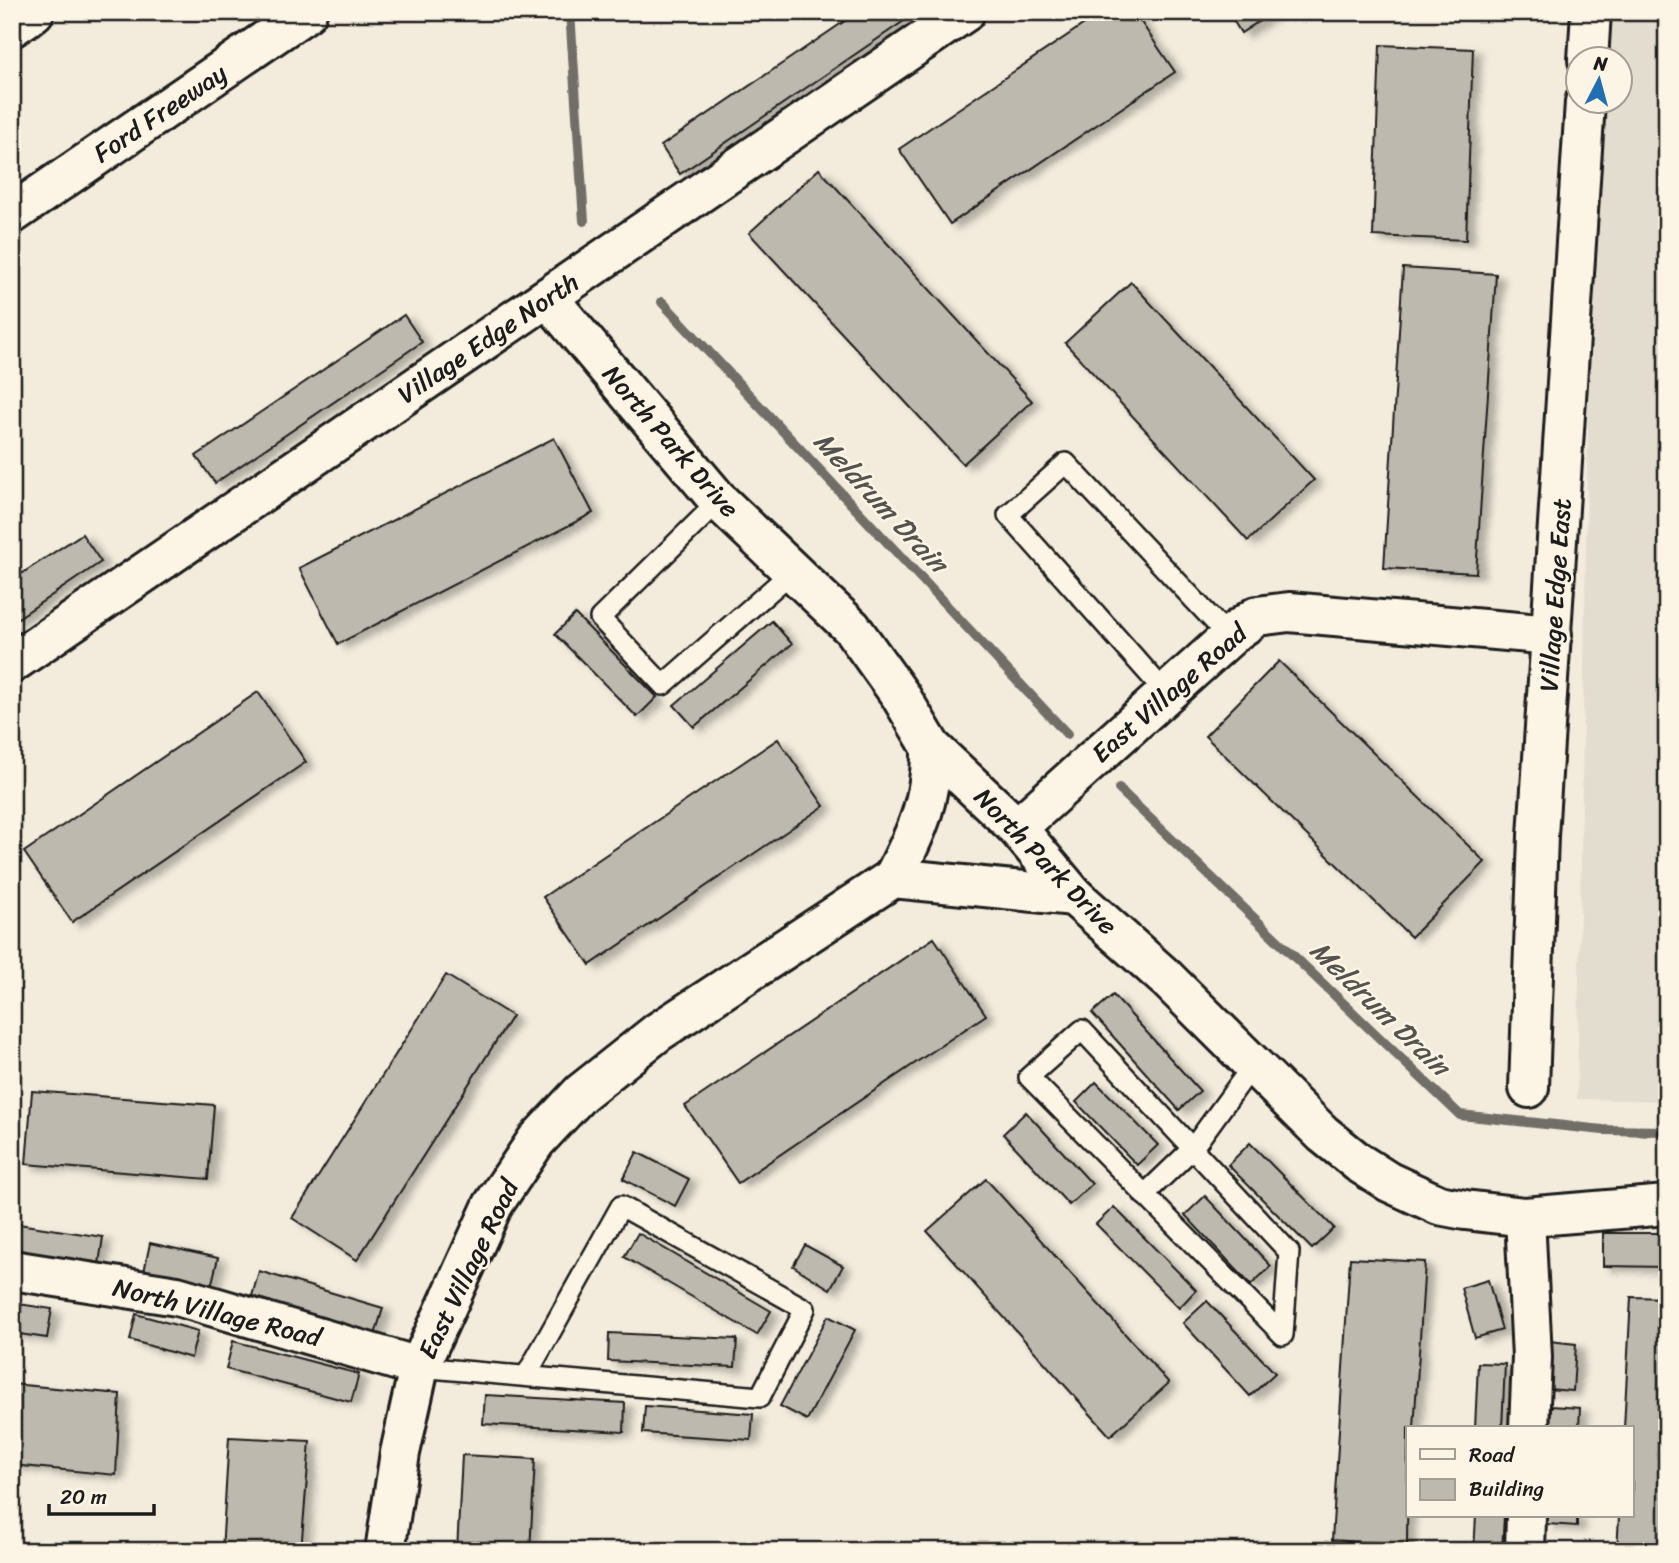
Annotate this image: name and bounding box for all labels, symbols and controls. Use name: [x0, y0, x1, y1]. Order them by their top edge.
north arrow: [1564, 46, 1634, 116]
text: N: [1591, 46, 1610, 81]
street label: Ford Freeway: [83, 51, 237, 175]
street label: Village Edge North: [388, 260, 588, 416]
street label: North Park Drive: [591, 353, 751, 529]
water label: Meldrum Drain: [802, 419, 962, 587]
street label: Village Edge East: [1525, 497, 1585, 693]
street label: East Village Road: [1080, 610, 1260, 774]
street label: North Park Drive: [963, 776, 1129, 946]
water label: Meldrum Drain: [1298, 928, 1464, 1090]
street label: East Village Road: [404, 1169, 533, 1367]
street label: North Village Road: [108, 1264, 328, 1361]
legend: [1406, 1426, 1634, 1518]
text: Road: [1469, 1436, 1516, 1474]
text: Building: [1469, 1470, 1545, 1508]
scale bar: [49, 1472, 154, 1516]
text: 20 m: [60, 1478, 107, 1516]

